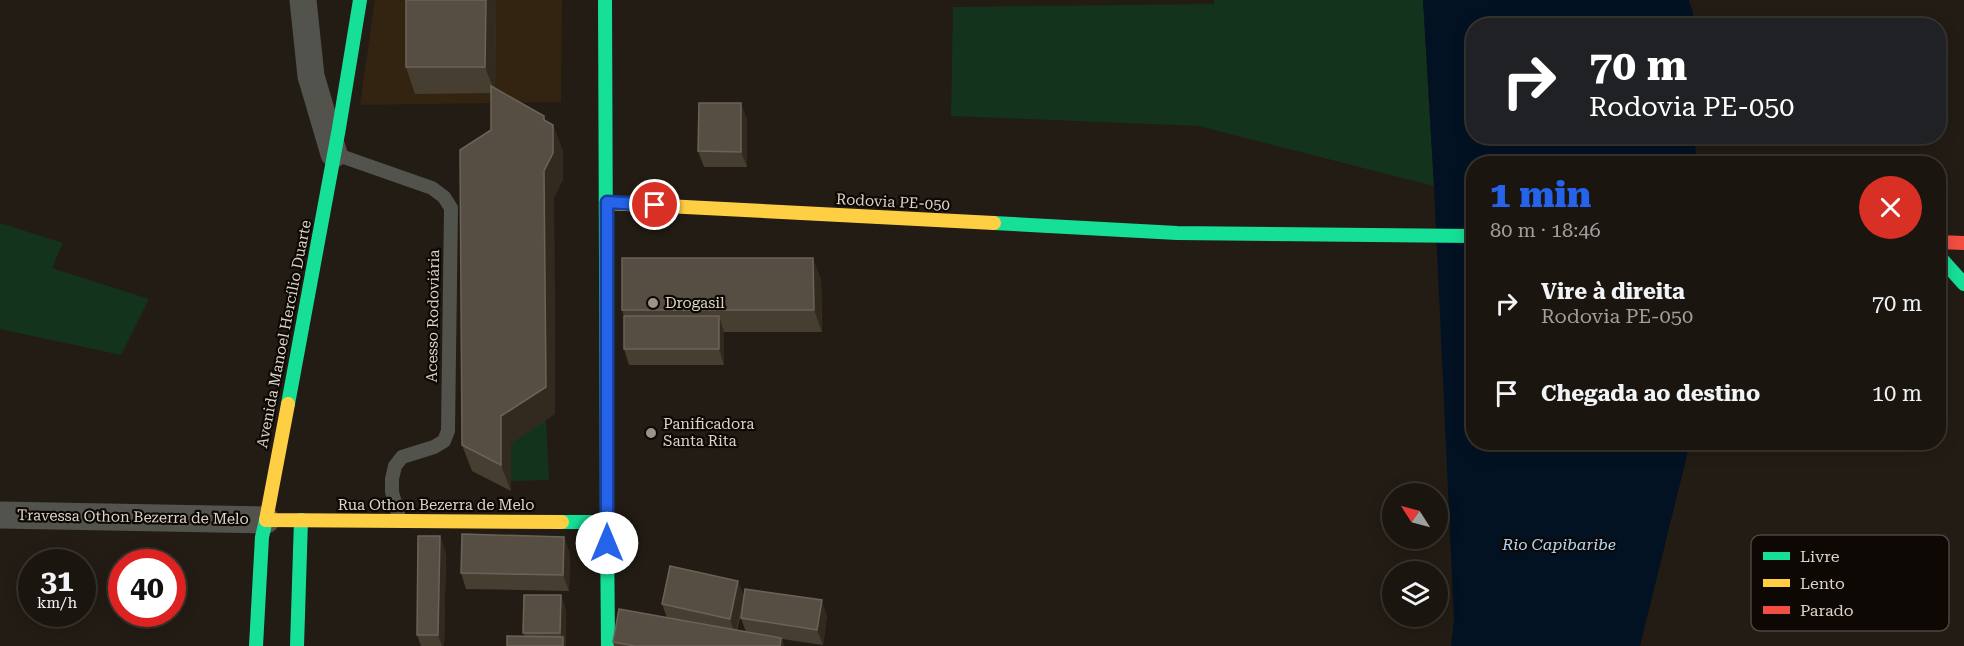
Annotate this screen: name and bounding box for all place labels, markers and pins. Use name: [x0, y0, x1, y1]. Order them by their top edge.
pin: [629, 179, 680, 230]
place label: Drogasil: [665, 294, 725, 312]
marker: Drogasil: [646, 296, 660, 310]
place label: Panificadora Santa Rita: [663, 415, 754, 450]
marker: Panificadora Santa Rita: [644, 426, 658, 440]

